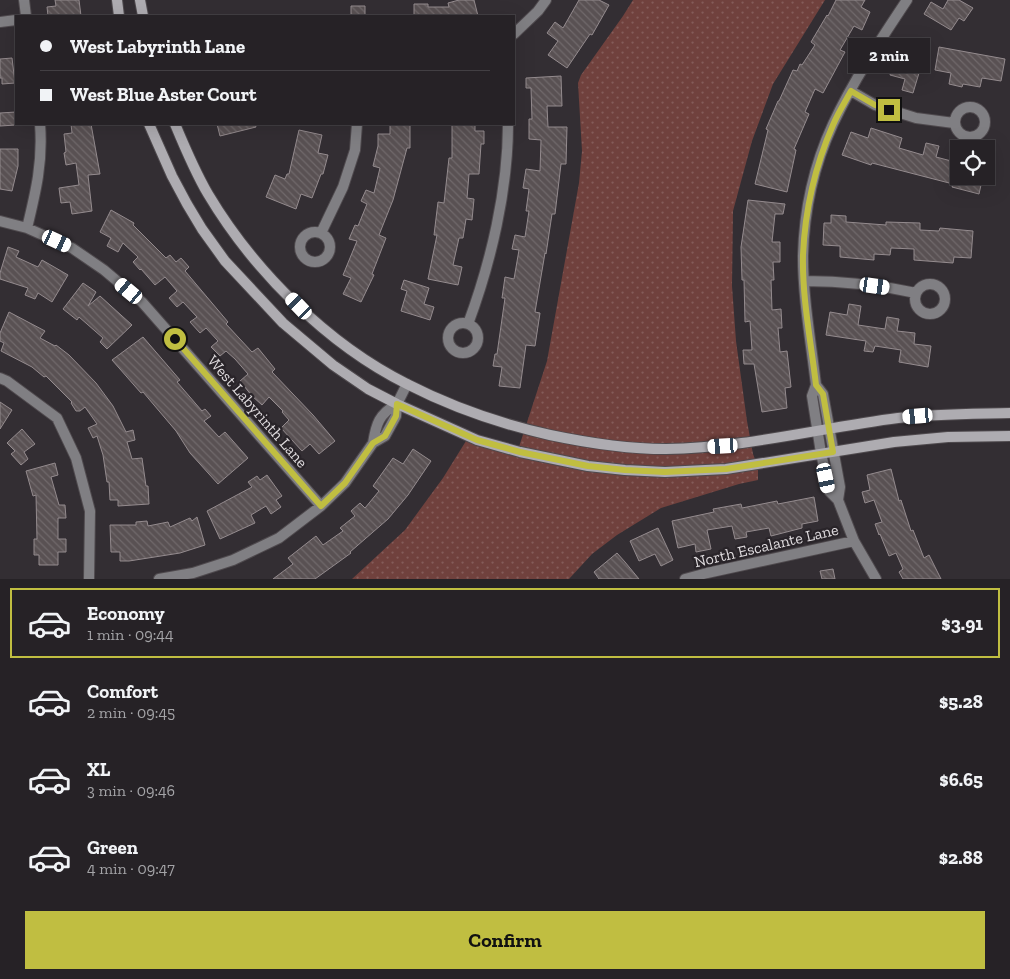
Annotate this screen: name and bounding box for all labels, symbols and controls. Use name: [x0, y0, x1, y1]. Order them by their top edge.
text: West Labyrinth Lane: [70, 35, 245, 58]
callout: 2 min: [848, 38, 930, 72]
text: 2 min: [869, 46, 909, 65]
text: West Blue Aster Court: [70, 83, 257, 106]
route end: [878, 99, 900, 121]
map controls: [950, 140, 995, 185]
button: locate: [950, 140, 995, 185]
car: [40, 228, 73, 254]
car: [112, 276, 145, 306]
car: [859, 276, 890, 296]
car: [283, 290, 314, 322]
route start: [164, 328, 186, 350]
street label: West Labyrinth Lane: [204, 351, 312, 472]
car: [902, 407, 933, 425]
car: [707, 438, 738, 454]
car: [815, 462, 836, 494]
street label: North Escalante Lane: [692, 520, 840, 571]
icon: car: [27, 601, 72, 646]
text: Economy: [87, 602, 165, 625]
text: $3.91: [941, 612, 983, 635]
text: 1 min · 09:44: [87, 625, 174, 644]
icon: car: [27, 679, 72, 724]
text: Comfort: [87, 680, 158, 703]
text: $5.28: [939, 690, 983, 713]
text: 2 min · 09:45: [87, 703, 175, 722]
icon: car: [27, 757, 72, 802]
text: XL: [87, 758, 110, 781]
text: $6.65: [939, 768, 983, 791]
text: 3 min · 09:46: [87, 781, 175, 800]
icon: car: [27, 835, 72, 880]
text: Green: [87, 836, 138, 859]
text: $2.88: [939, 846, 983, 869]
text: 4 min · 09:47: [87, 859, 175, 878]
button: Confirm: [25, 911, 985, 969]

